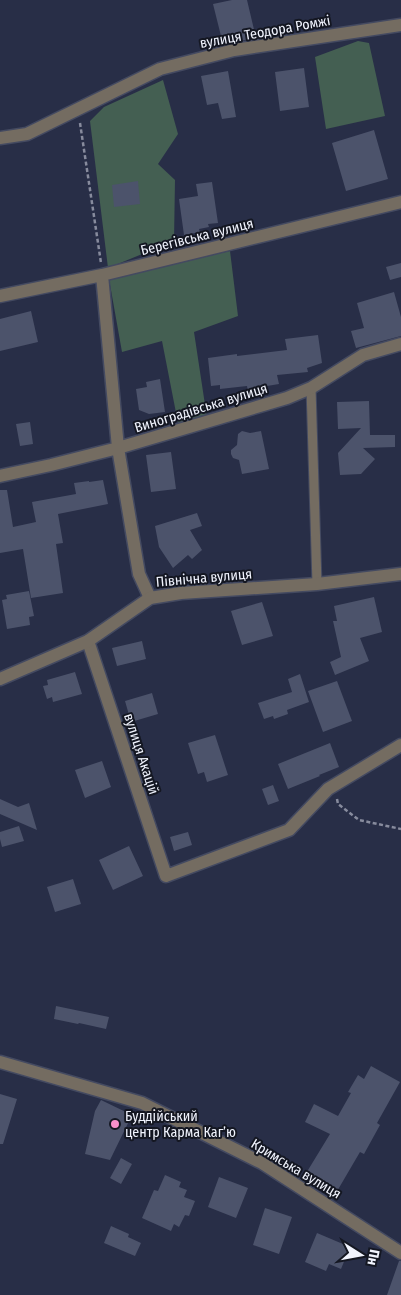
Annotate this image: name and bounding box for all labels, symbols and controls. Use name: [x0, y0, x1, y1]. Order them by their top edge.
street label: вулиця Теодора Ромжі: [198, 12, 332, 52]
street label: Берегівська вулиця: [139, 215, 255, 259]
street label: Виноградівська вулиця: [132, 380, 270, 436]
street label: Північна вулиця: [155, 565, 253, 591]
street label: вулиця Акацій: [120, 711, 162, 797]
place label: Буддійський центр Карма Кагʼю: [125, 1108, 236, 1141]
marker: Буддійський центр Карма Кагʼю: [109, 1118, 121, 1130]
street label: Кримська вулиця: [248, 1135, 344, 1203]
north arrow: [336, 1230, 386, 1280]
text: Пн: [363, 1248, 383, 1267]

